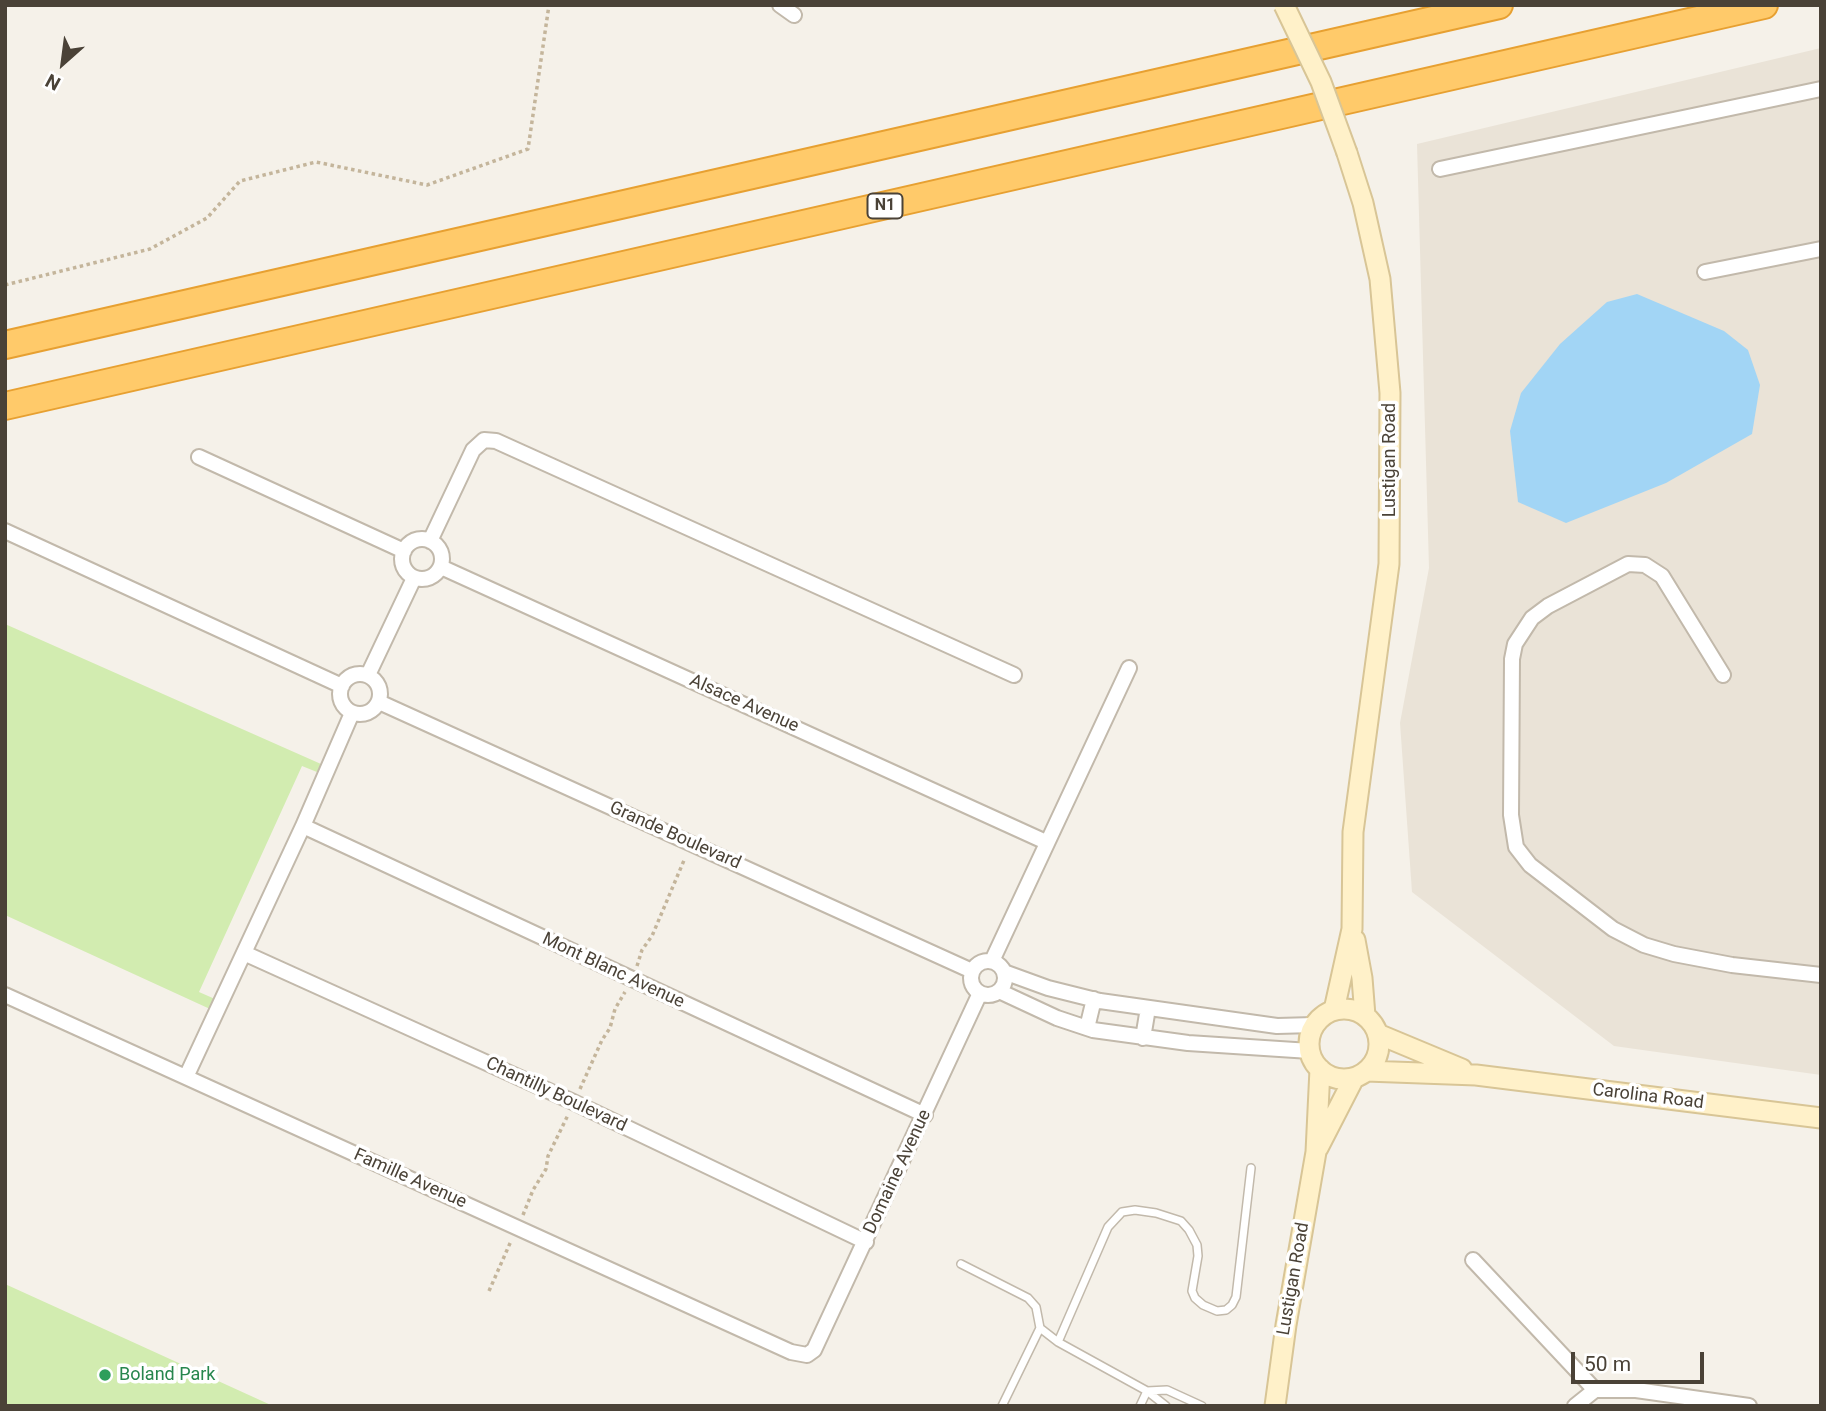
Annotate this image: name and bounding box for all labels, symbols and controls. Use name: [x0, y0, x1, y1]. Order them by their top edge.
north arrow: [28, 28, 98, 98]
text: N: [42, 69, 64, 95]
road number: N1: [868, 194, 903, 218]
street label: Lustigan Road: [1379, 403, 1401, 517]
street label: Alsace Avenue: [686, 670, 802, 738]
street label: Grande Boulevard: [606, 797, 744, 875]
street label: Mont Blanc Avenue: [538, 929, 688, 1013]
street label: Chantilly Boulevard: [482, 1053, 630, 1137]
street label: Carolina Road: [1591, 1079, 1705, 1115]
street label: Domaine Avenue: [860, 1106, 936, 1238]
street label: Famille Avenue: [350, 1144, 470, 1214]
street label: Lustigan Road: [1273, 1221, 1315, 1337]
scale bar: [1574, 1338, 1707, 1382]
text: 50 m: [1584, 1352, 1631, 1376]
place label: Boland Park: [119, 1364, 215, 1386]
marker: Boland Park: [97, 1367, 113, 1383]

